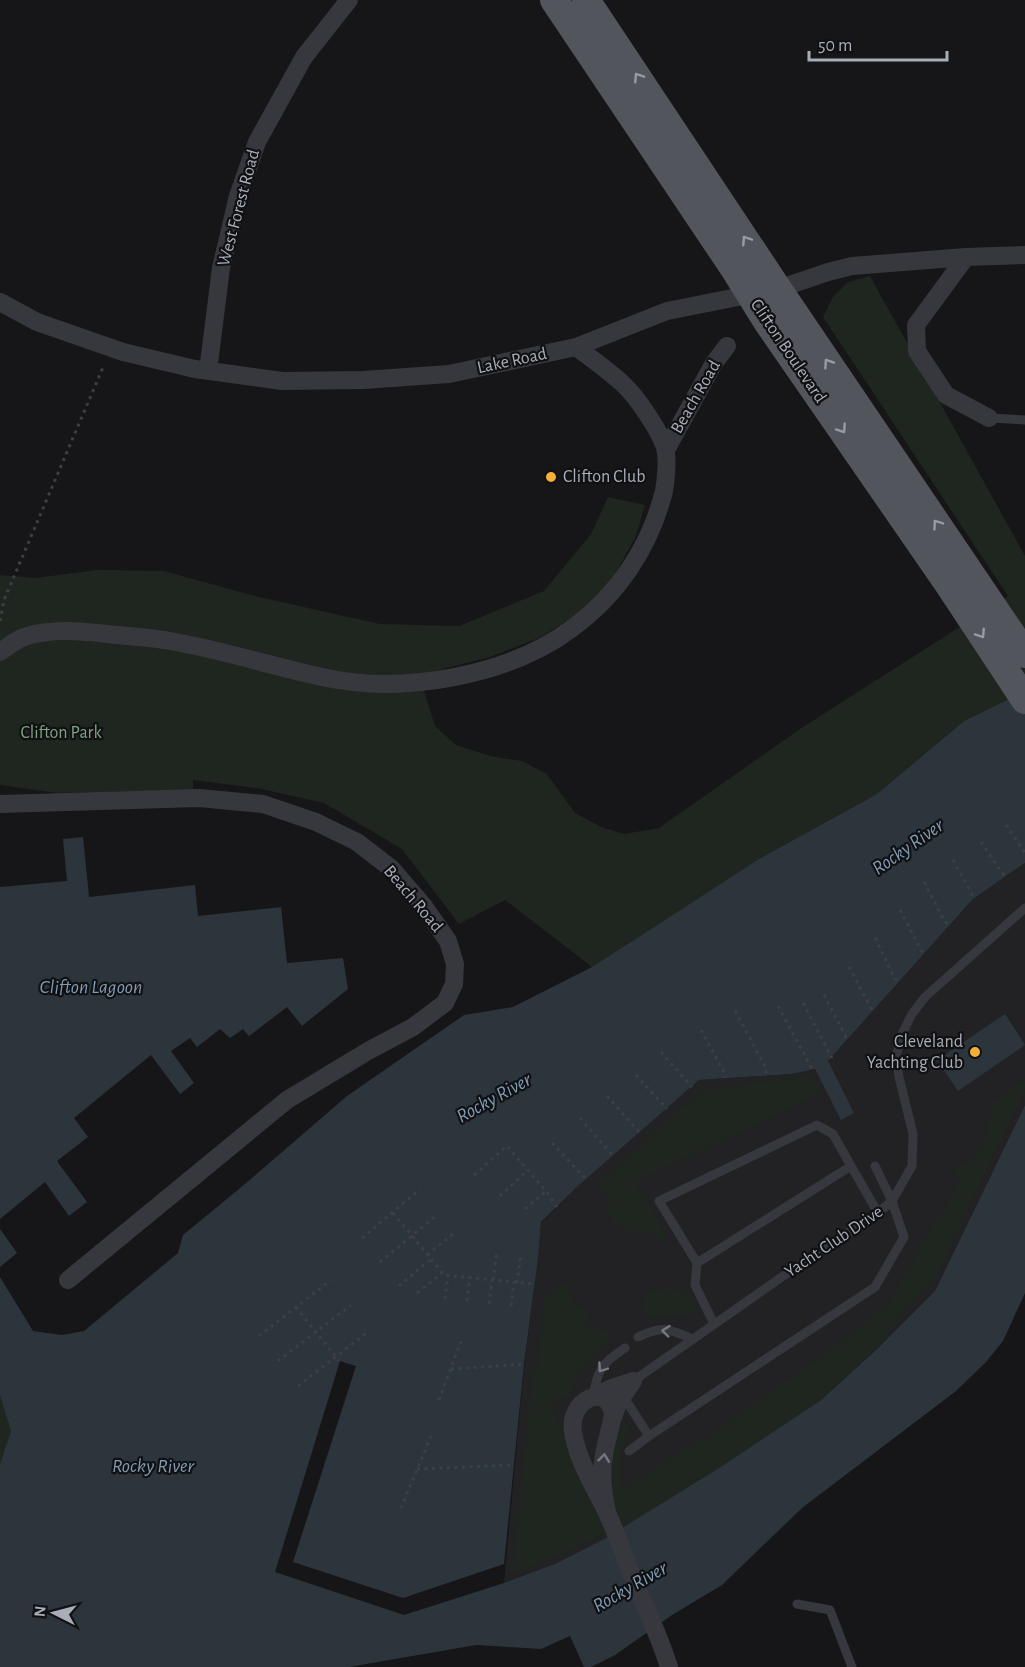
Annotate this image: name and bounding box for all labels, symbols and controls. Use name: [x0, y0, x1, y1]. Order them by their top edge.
scale bar: [809, 24, 947, 62]
text: 50 m: [818, 37, 852, 55]
one-way arrow: [635, 73, 646, 84]
street label: West Forest Road: [215, 148, 263, 268]
one-way arrow: [742, 236, 753, 247]
street label: Clifton Boulevard: [747, 296, 829, 406]
street label: Lake Road: [476, 345, 548, 377]
street label: Beach Road: [668, 357, 724, 437]
one-way arrow: [824, 359, 835, 370]
one-way arrow: [835, 422, 846, 433]
place label: Clifton Club: [563, 468, 645, 486]
marker: Clifton Club: [544, 470, 558, 484]
one-way arrow: [933, 520, 944, 531]
one-way arrow: [974, 627, 985, 638]
park label: Clifton Park: [20, 724, 102, 742]
water label: Rocky River: [869, 815, 948, 879]
street label: Beach Road: [380, 862, 446, 936]
water label: Clifton Lagoon: [40, 977, 142, 997]
place label: Cleveland Yachting Club: [867, 1033, 963, 1072]
marker: Cleveland Yachting Club: [968, 1045, 982, 1059]
water label: Rocky River: [453, 1069, 535, 1127]
street label: Yacht Club Drive: [782, 1203, 886, 1281]
one-way arrow: [661, 1325, 670, 1338]
one-way arrow: [598, 1362, 609, 1373]
one-way arrow: [597, 1454, 610, 1463]
water label: Rocky River: [112, 1456, 195, 1476]
water label: Rocky River: [589, 1558, 671, 1616]
north arrow: [24, 1583, 84, 1643]
text: N: [32, 1605, 49, 1618]

